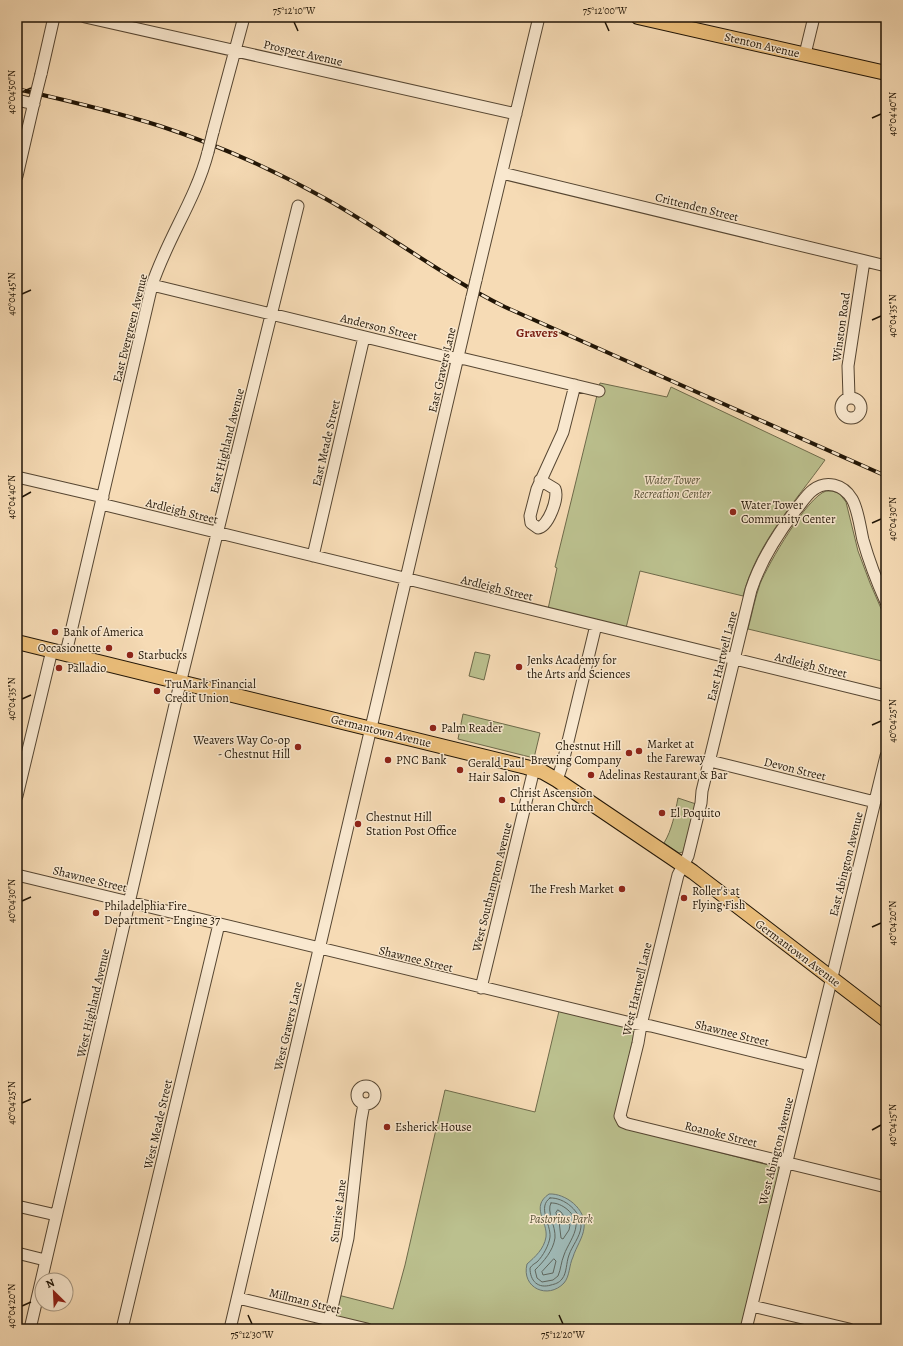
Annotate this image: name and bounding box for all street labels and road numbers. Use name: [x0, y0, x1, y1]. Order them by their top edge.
street label: Stenton Avenue: [723, 29, 801, 61]
street label: Prospect Avenue: [262, 36, 344, 70]
street label: Crittenden Street: [654, 189, 740, 225]
street label: East Evergreen Avenue: [109, 272, 151, 384]
street label: Winston Road: [828, 291, 854, 363]
street label: Anderson Street: [338, 309, 419, 344]
street label: East Gravers Lane: [424, 326, 460, 414]
street label: East Highland Avenue: [206, 387, 248, 495]
street label: East Meade Street: [308, 398, 344, 488]
street label: Ardleigh Street: [143, 494, 220, 528]
street label: Ardleigh Street: [458, 571, 535, 605]
street label: East Hartwell Lane: [703, 609, 741, 703]
street label: Ardleigh Street: [772, 648, 849, 682]
street label: Germantown Avenue: [329, 711, 433, 751]
street label: Devon Street: [762, 754, 828, 784]
street label: East Abington Avenue: [825, 810, 867, 918]
street label: West Southampton Avenue: [468, 821, 516, 954]
street label: Shawnee Street: [51, 862, 129, 896]
street label: Germantown Avenue: [752, 916, 844, 990]
street label: West Hartwell Lane: [618, 941, 656, 1038]
street label: Shawnee Street: [377, 942, 455, 976]
street label: West Highland Avenue: [72, 947, 113, 1060]
street label: West Gravers Lane: [270, 980, 306, 1073]
street label: Shawnee Street: [693, 1016, 771, 1050]
street label: West Meade Street: [140, 1078, 176, 1171]
street label: West Abington Avenue: [755, 1096, 797, 1207]
street label: Roanoke Street: [683, 1117, 759, 1151]
street label: Sunrise Lane: [326, 1178, 350, 1244]
street label: Millman Street: [267, 1284, 343, 1318]

